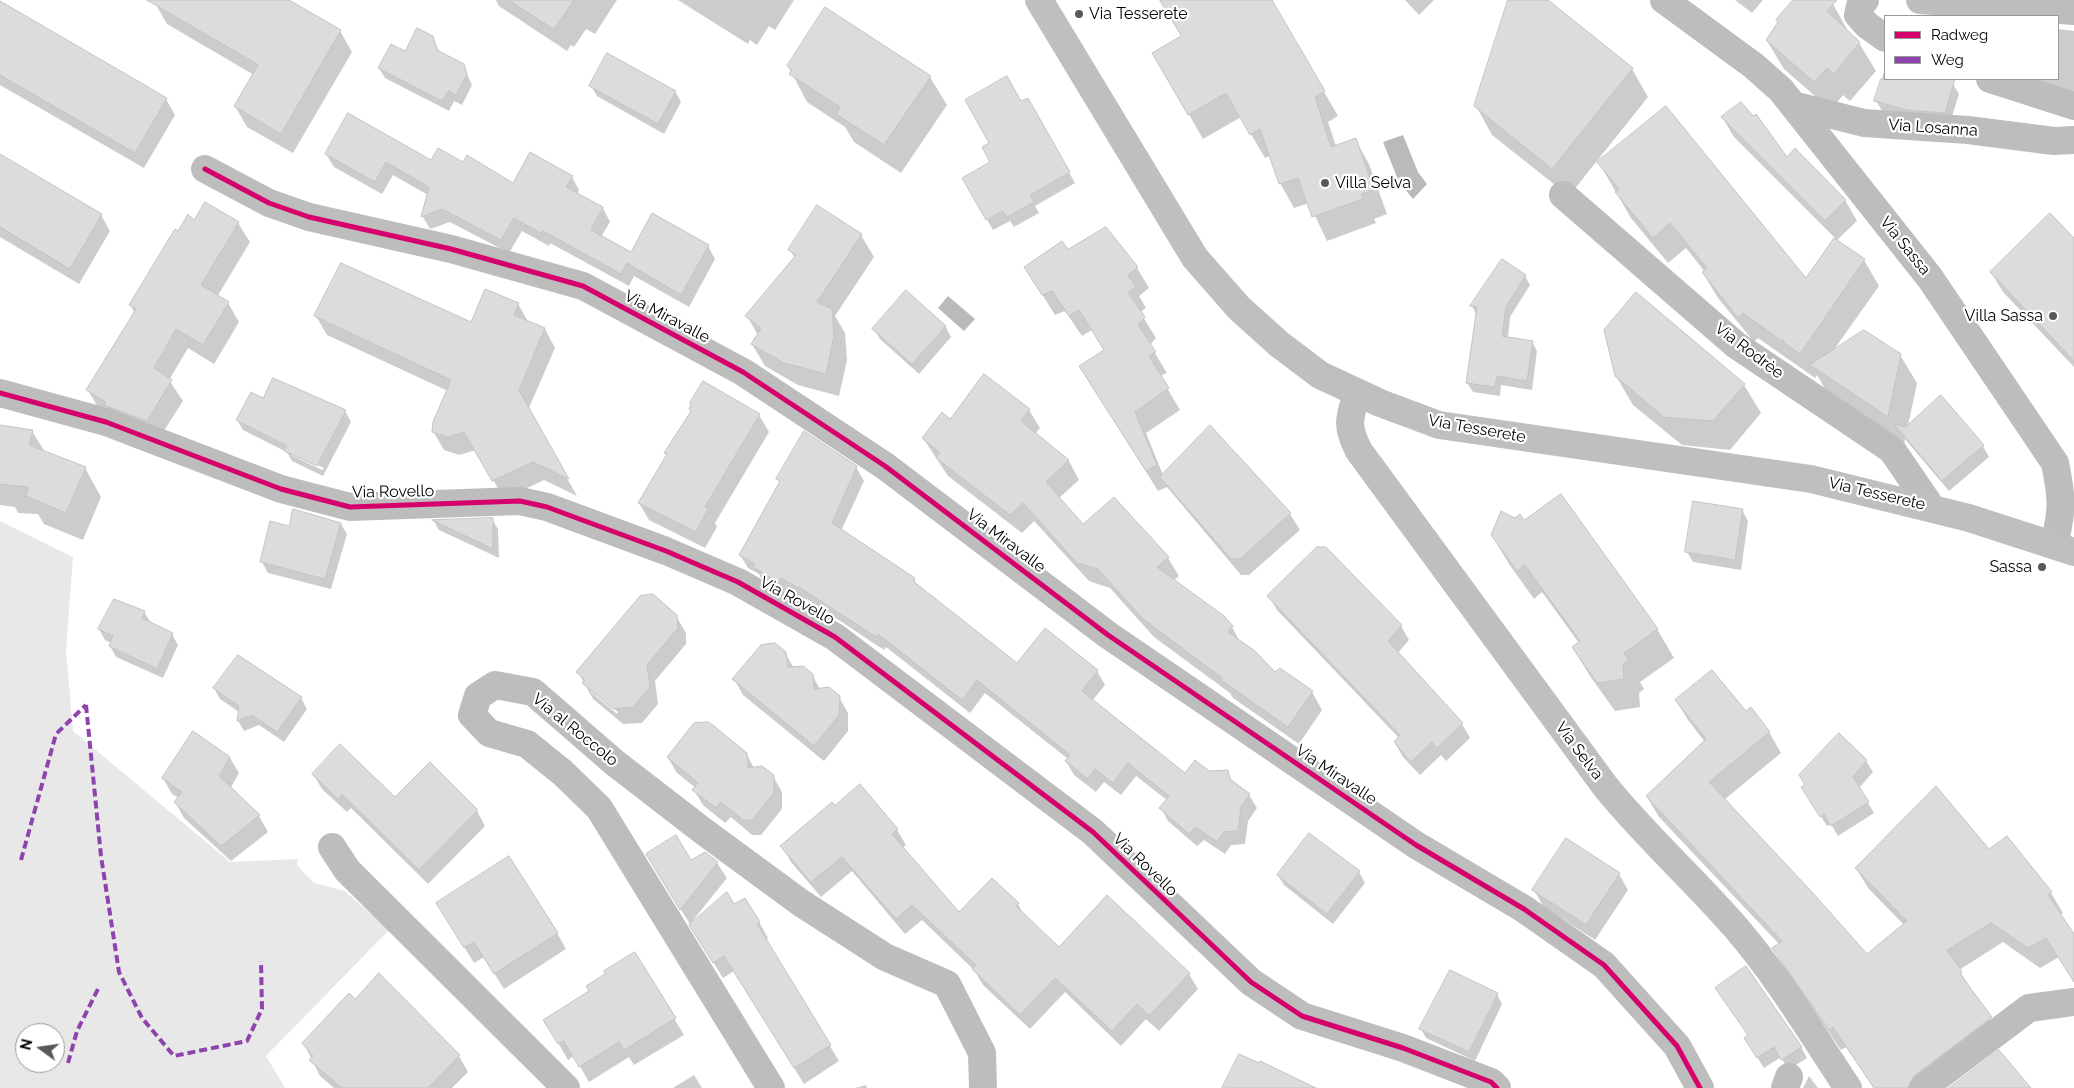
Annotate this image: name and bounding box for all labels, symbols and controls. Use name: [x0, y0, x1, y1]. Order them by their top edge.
place label: Via Tesserete: [1089, 4, 1188, 24]
marker: Via Tesserete: [1073, 8, 1085, 20]
legend: [1884, 15, 2059, 80]
text: Radweg: [1931, 26, 1988, 44]
text: Weg: [1931, 51, 1964, 69]
street label: Via Losanna: [1888, 115, 1978, 141]
place label: Villa Selva: [1335, 173, 1411, 193]
marker: Villa Selva: [1319, 177, 1331, 189]
street label: Via Sassa: [1876, 213, 1934, 279]
street label: Via Miravalle: [621, 286, 713, 348]
place label: Villa Sassa: [1965, 306, 2043, 326]
marker: Villa Sassa: [2047, 310, 2059, 322]
street label: Via Rodrèe: [1711, 319, 1787, 383]
street label: Via Tesserete: [1427, 411, 1527, 447]
street label: Via Tesserete: [1827, 474, 1927, 514]
street label: Via Rovello: [352, 482, 434, 502]
street label: Via Miravalle: [963, 505, 1049, 577]
place label: Sassa: [1989, 557, 2032, 577]
marker: Sassa: [2036, 561, 2048, 573]
street label: Via Rovello: [756, 573, 838, 629]
street label: Via al Roccolo: [528, 690, 622, 770]
street label: Via Selva: [1551, 718, 1607, 784]
street label: Via Miravalle: [1292, 741, 1380, 809]
street label: Via Rovello: [1109, 829, 1181, 901]
north arrow: [15, 1023, 65, 1073]
text: N: [17, 1037, 35, 1052]

